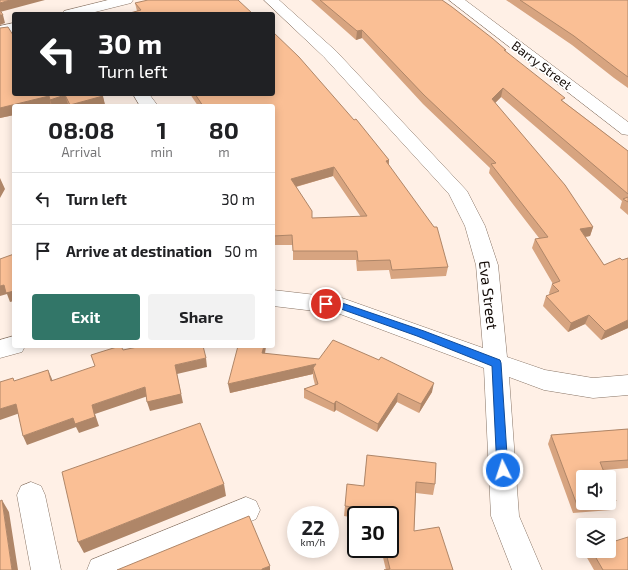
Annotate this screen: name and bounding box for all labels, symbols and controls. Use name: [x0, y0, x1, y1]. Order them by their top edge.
text: 30 m: [98, 26, 162, 60]
icon: left: [32, 28, 84, 80]
street label: Barry Street: [509, 37, 575, 93]
text: Turn left: [98, 60, 168, 82]
text: 08:08: [48, 115, 114, 144]
text: 1: [156, 115, 167, 144]
text: 80: [209, 115, 239, 144]
text: Arrival: [61, 144, 101, 160]
text: min: [151, 144, 173, 160]
text: m: [218, 144, 230, 160]
icon: left: [32, 188, 54, 210]
text: Turn left: [66, 190, 127, 208]
text: 30 m: [221, 190, 255, 208]
icon: arrive: [32, 240, 54, 262]
text: Arrive at destination: [66, 242, 212, 260]
text: 50 m: [224, 242, 258, 260]
street label: Eva Street: [476, 259, 502, 331]
pin: [309, 287, 343, 321]
icon: arrive: [315, 293, 337, 315]
button: Exit: [32, 294, 140, 340]
button: Share: [148, 294, 255, 340]
position arrow: [482, 449, 524, 491]
map controls: [576, 470, 616, 558]
button: sound: [576, 470, 616, 510]
speed limit sign: 30: [347, 506, 399, 558]
text: 22: [301, 515, 325, 539]
button: layers: [576, 518, 616, 558]
text: km/h: [301, 536, 325, 548]

